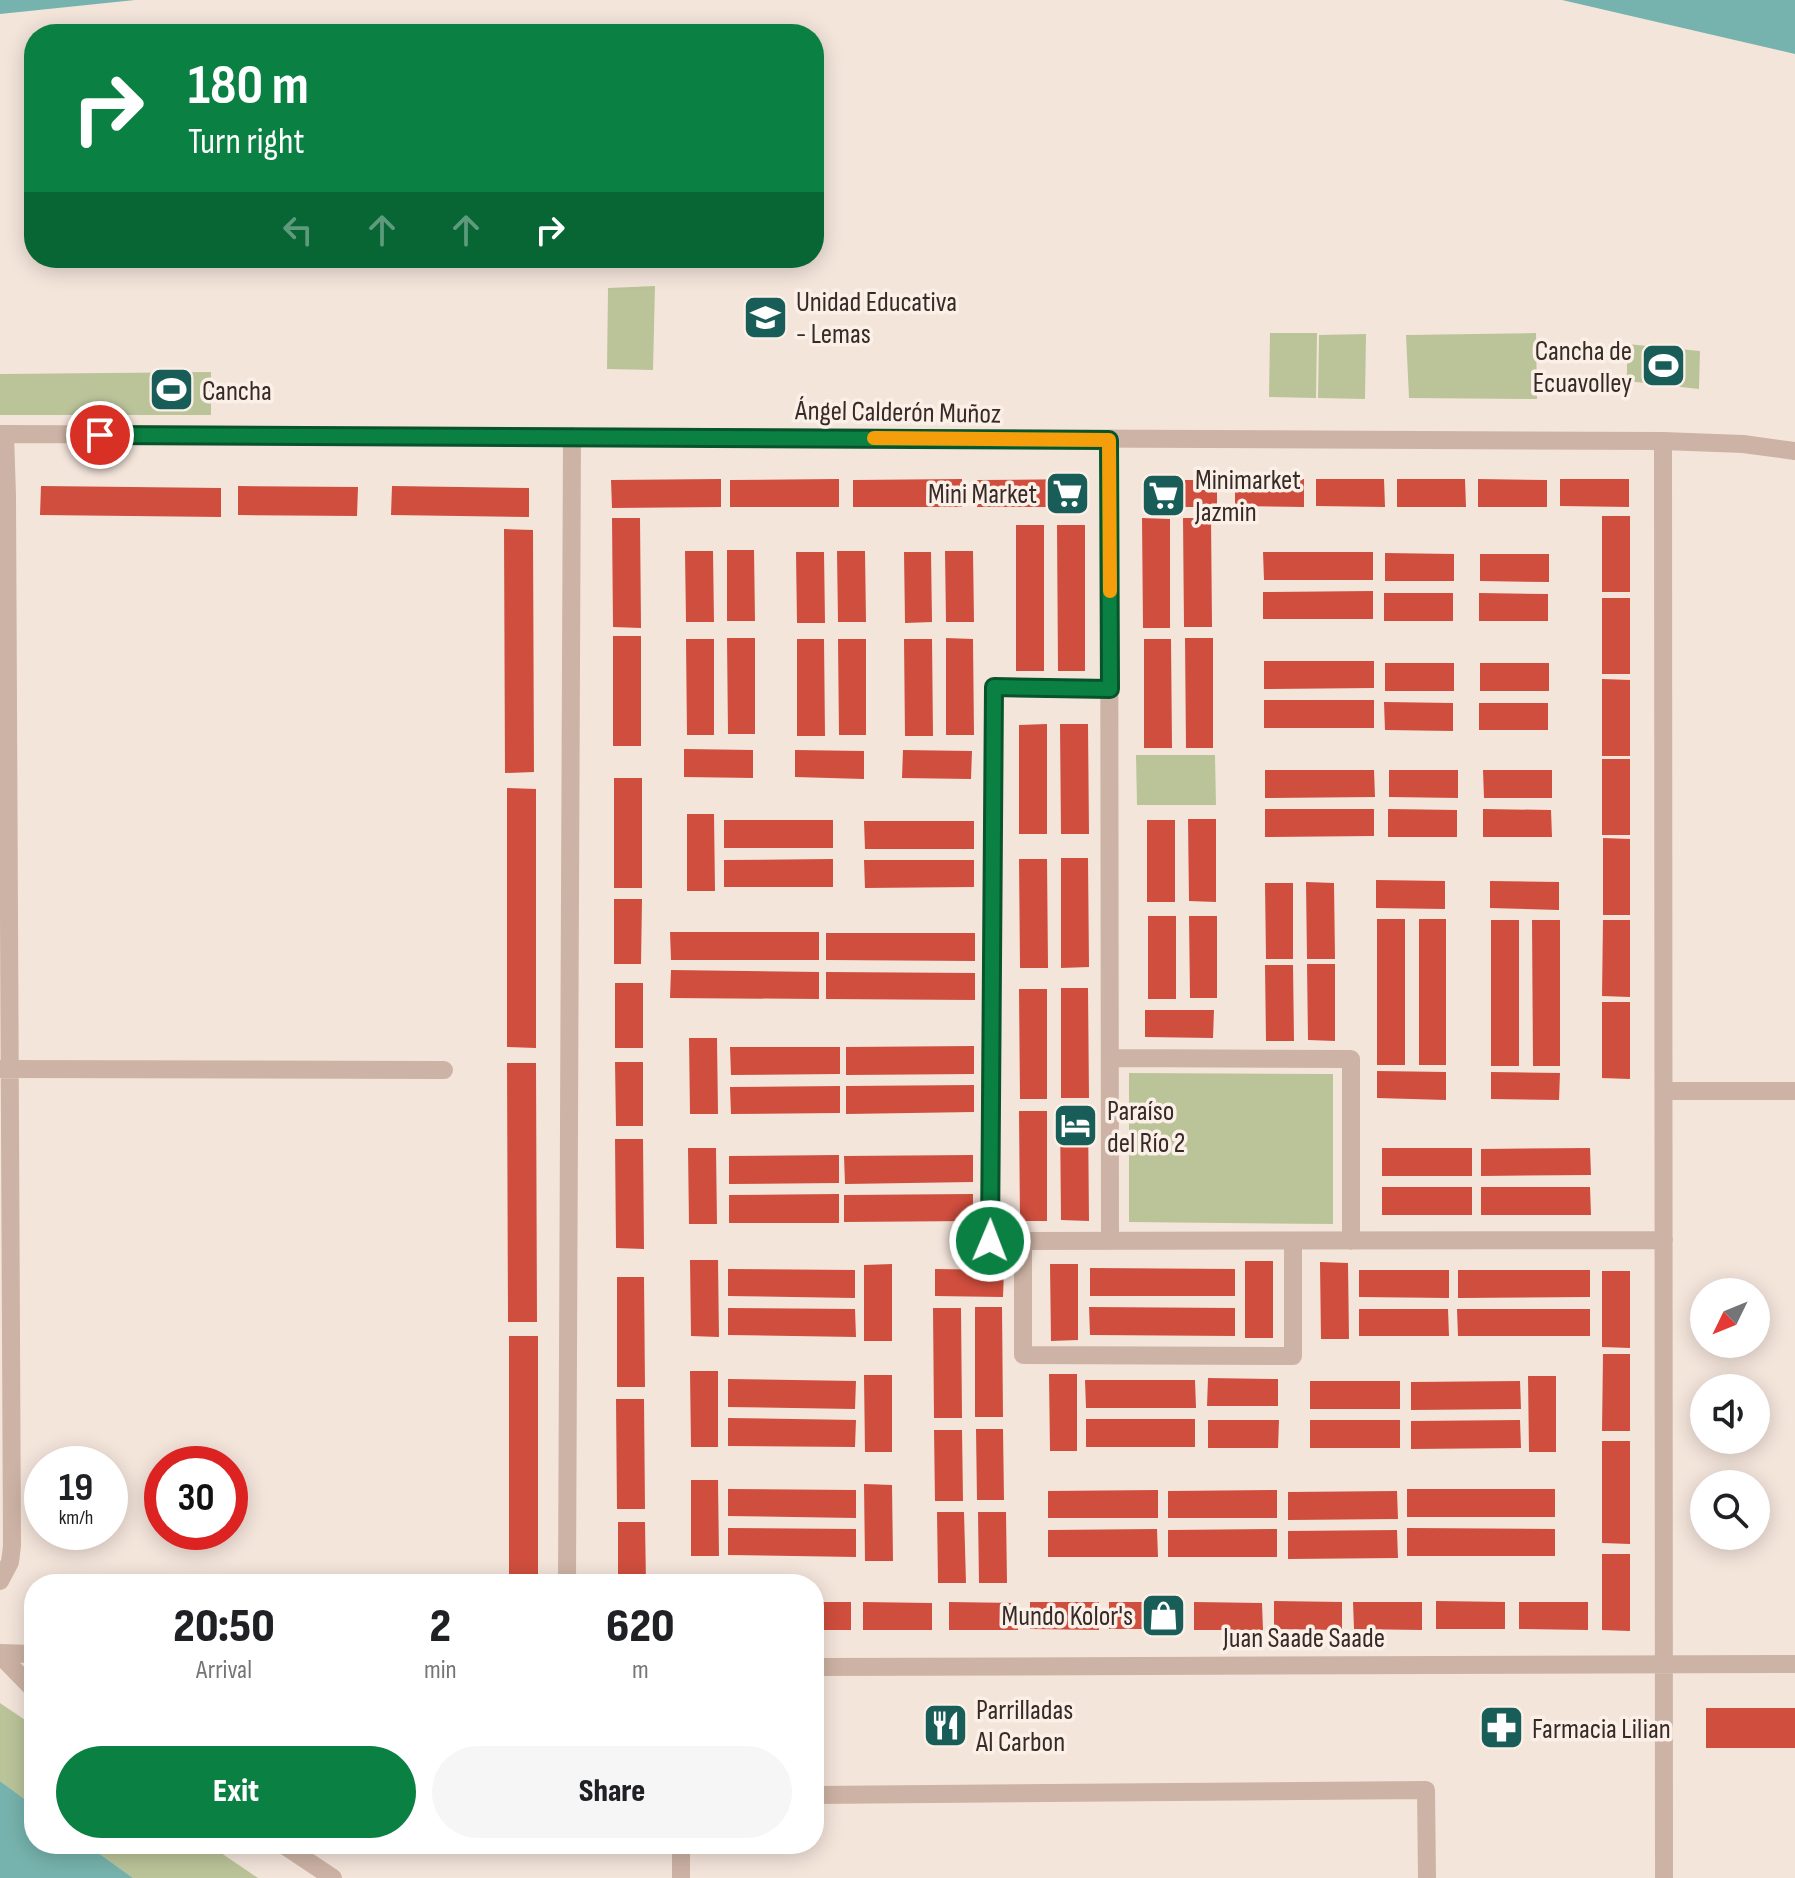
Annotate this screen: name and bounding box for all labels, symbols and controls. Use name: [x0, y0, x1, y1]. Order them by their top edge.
text: 180 m: [188, 53, 309, 120]
icon: right: [56, 56, 160, 160]
text: Turn right: [188, 121, 305, 164]
icon: left: [276, 208, 320, 252]
icon: ahead: [360, 208, 404, 252]
icon: ahead: [444, 208, 488, 252]
icon: right: [528, 208, 572, 252]
place label: Unidad Educativa - Lemas: [796, 286, 957, 351]
school or university icon: Unidad Educativa - Lemas: [741, 293, 789, 341]
place label: Cancha de Ecuavolley: [1533, 335, 1632, 400]
sports icon: Cancha de Ecuavolley: [1639, 342, 1687, 390]
sports icon: Cancha: [147, 366, 195, 414]
place label: Cancha: [202, 375, 272, 408]
street label: Ángel Calderón Muñoz: [794, 394, 1001, 431]
pin: [66, 401, 134, 469]
icon: arrive: [78, 413, 122, 457]
place label: Minimarket Jazmin: [1194, 464, 1301, 529]
supermarket icon: Mini Market: [1044, 469, 1092, 517]
supermarket icon: Minimarket Jazmin: [1140, 471, 1188, 519]
place label: Mini Market: [928, 478, 1037, 511]
place label: Paraíso del Río 2: [1107, 1095, 1185, 1160]
hotel icon: Paraíso del Río 2: [1052, 1102, 1100, 1150]
position arrow: [948, 1199, 1032, 1283]
north arrow: [1690, 1278, 1770, 1358]
map controls: [1690, 1278, 1770, 1550]
button: sound: [1690, 1374, 1770, 1454]
speed limit sign: 30: [144, 1446, 248, 1550]
text: 19: [59, 1464, 93, 1512]
button: search: [1690, 1470, 1770, 1550]
text: km/h: [59, 1506, 93, 1530]
shop icon: Mundo Kolor's: [1140, 1591, 1188, 1639]
text: 20:50: [173, 1598, 275, 1655]
text: 2: [430, 1598, 451, 1655]
text: 620: [606, 1598, 675, 1655]
place label: Mundo Kolor's: [1002, 1600, 1133, 1633]
street label: Juan Saade Saade: [1222, 1622, 1385, 1655]
text: Arrival: [196, 1655, 252, 1686]
text: min: [424, 1655, 457, 1686]
text: m: [632, 1655, 649, 1686]
place label: Parrilladas Al Carbon: [975, 1694, 1073, 1759]
restaurant icon: Parrilladas Al Carbon: [921, 1701, 969, 1749]
pharmacy icon: Farmacia Lilian: [1477, 1704, 1525, 1752]
place label: Farmacia Lilian: [1532, 1713, 1671, 1746]
button: Exit: [56, 1746, 416, 1838]
button: Share: [432, 1746, 792, 1838]

